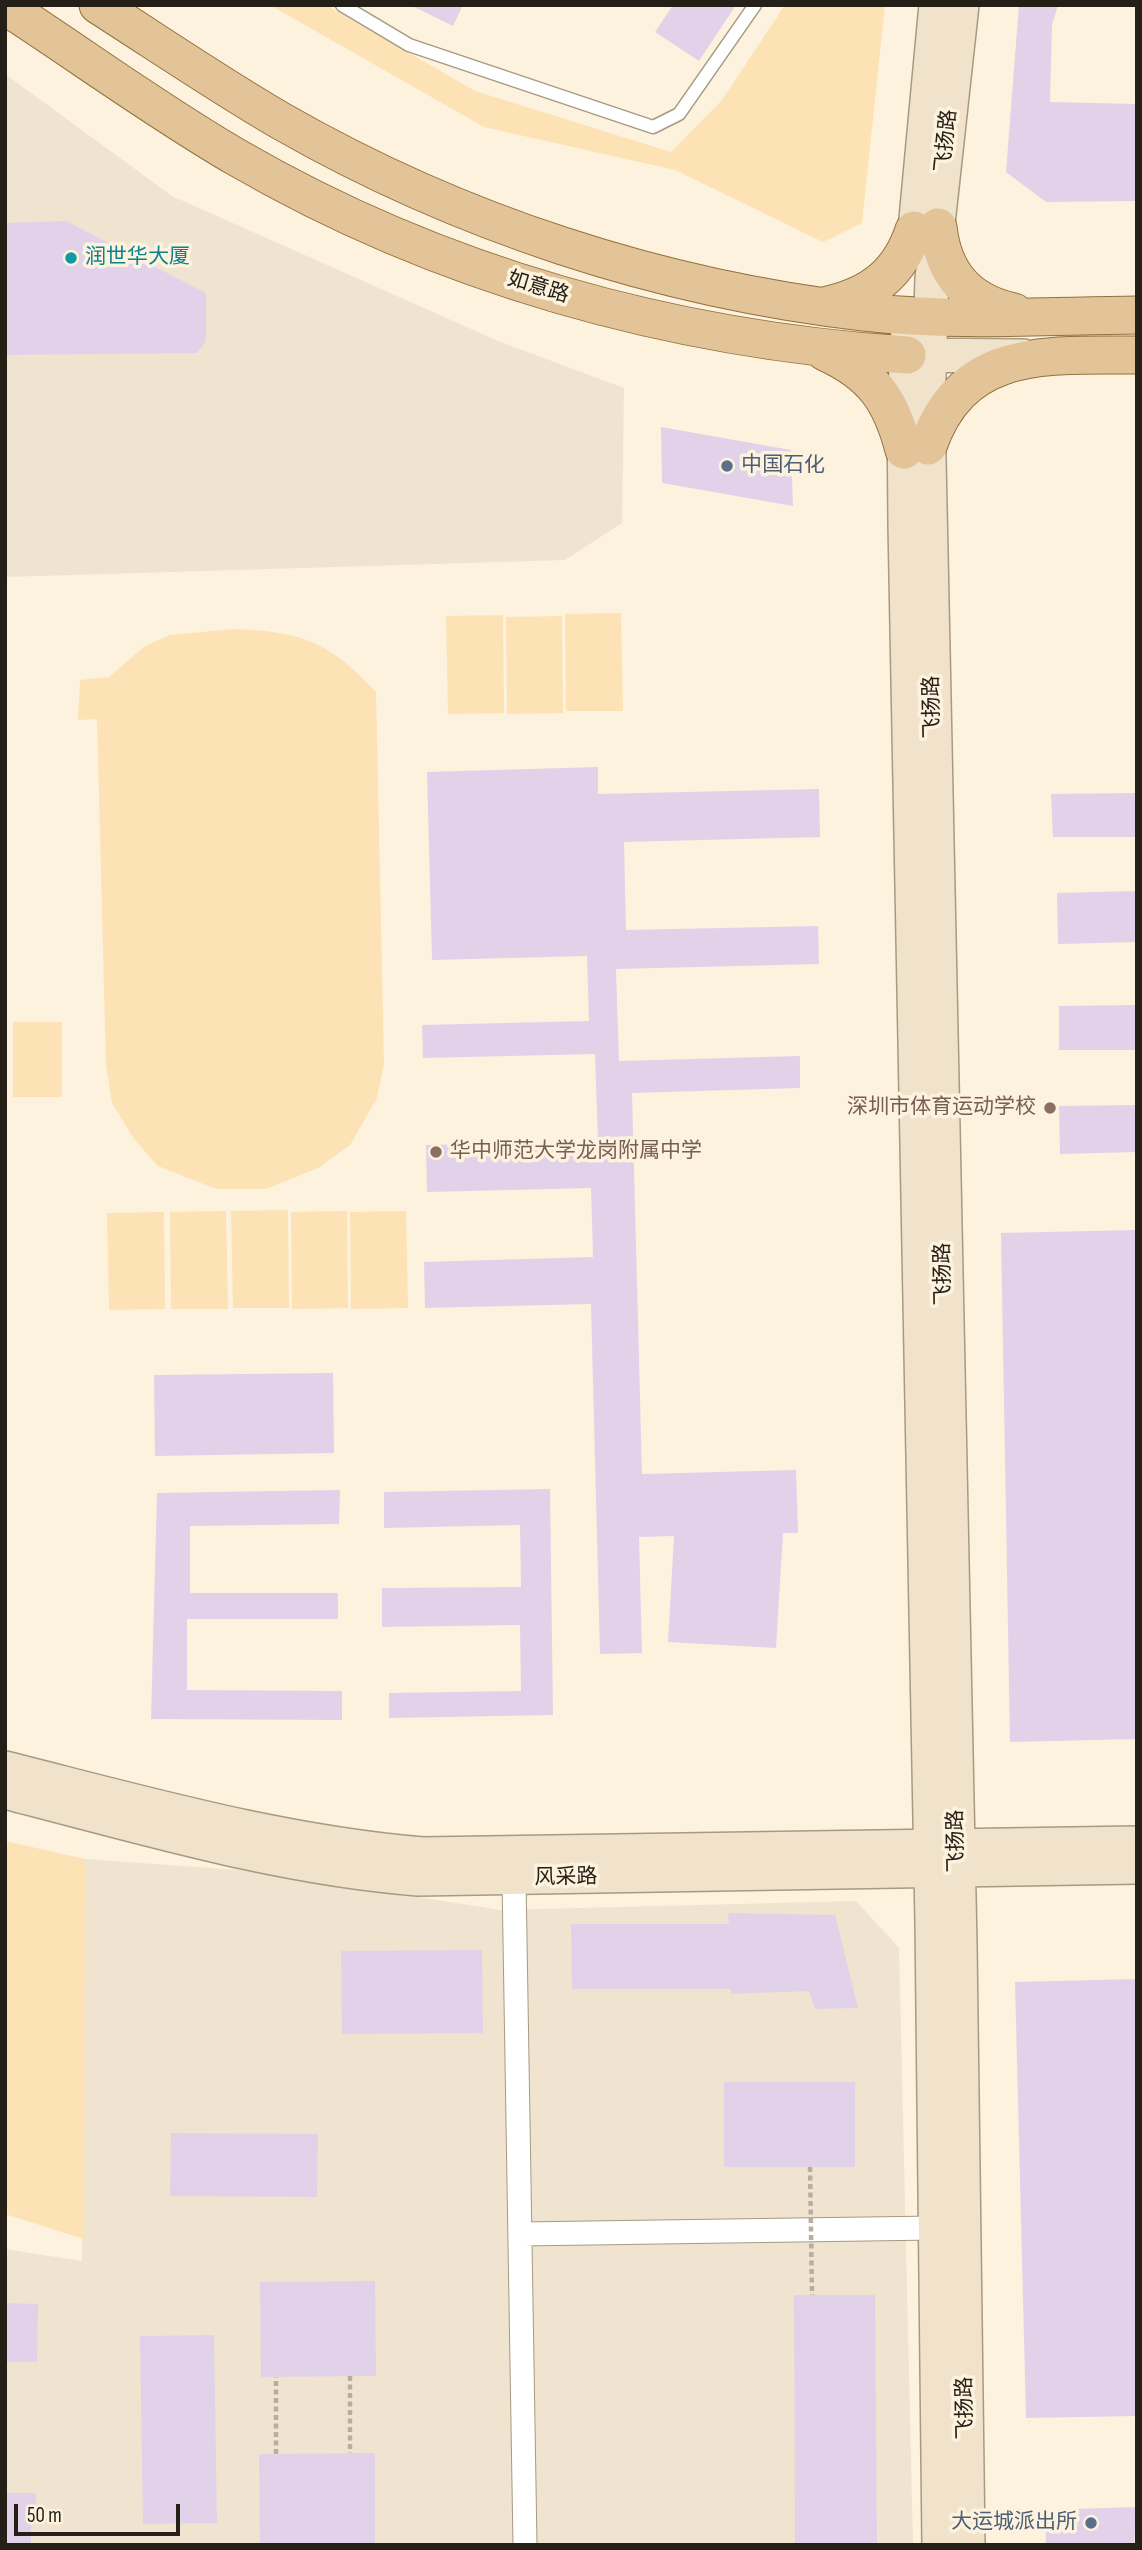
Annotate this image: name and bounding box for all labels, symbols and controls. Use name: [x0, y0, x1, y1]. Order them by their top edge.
street label: 飞扬路: [931, 108, 963, 174]
place label: 润世华大厦: [85, 245, 190, 271]
marker: 润世华大厦: [63, 250, 79, 266]
street label: 如意路: [504, 267, 572, 309]
place label: 中国石化: [741, 453, 825, 479]
marker: 中国石化: [719, 458, 735, 474]
street label: 飞扬路: [920, 675, 946, 739]
place label: 深圳市体育运动学校: [847, 1095, 1036, 1121]
marker: 深圳市体育运动学校: [1042, 1100, 1058, 1116]
place label: 华中师范大学龙岗附属中学: [450, 1139, 702, 1165]
marker: 华中师范大学龙岗附属中学: [428, 1144, 444, 1160]
street label: 飞扬路: [931, 1242, 957, 1306]
street label: 飞扬路: [944, 1809, 970, 1873]
street label: 风采路: [534, 1865, 598, 1891]
street label: 飞扬路: [953, 2376, 979, 2440]
scale bar: [18, 2490, 184, 2534]
text: 50 m: [27, 2503, 62, 2528]
place label: 大运城派出所: [951, 2510, 1077, 2536]
marker: 大运城派出所: [1083, 2515, 1099, 2531]

